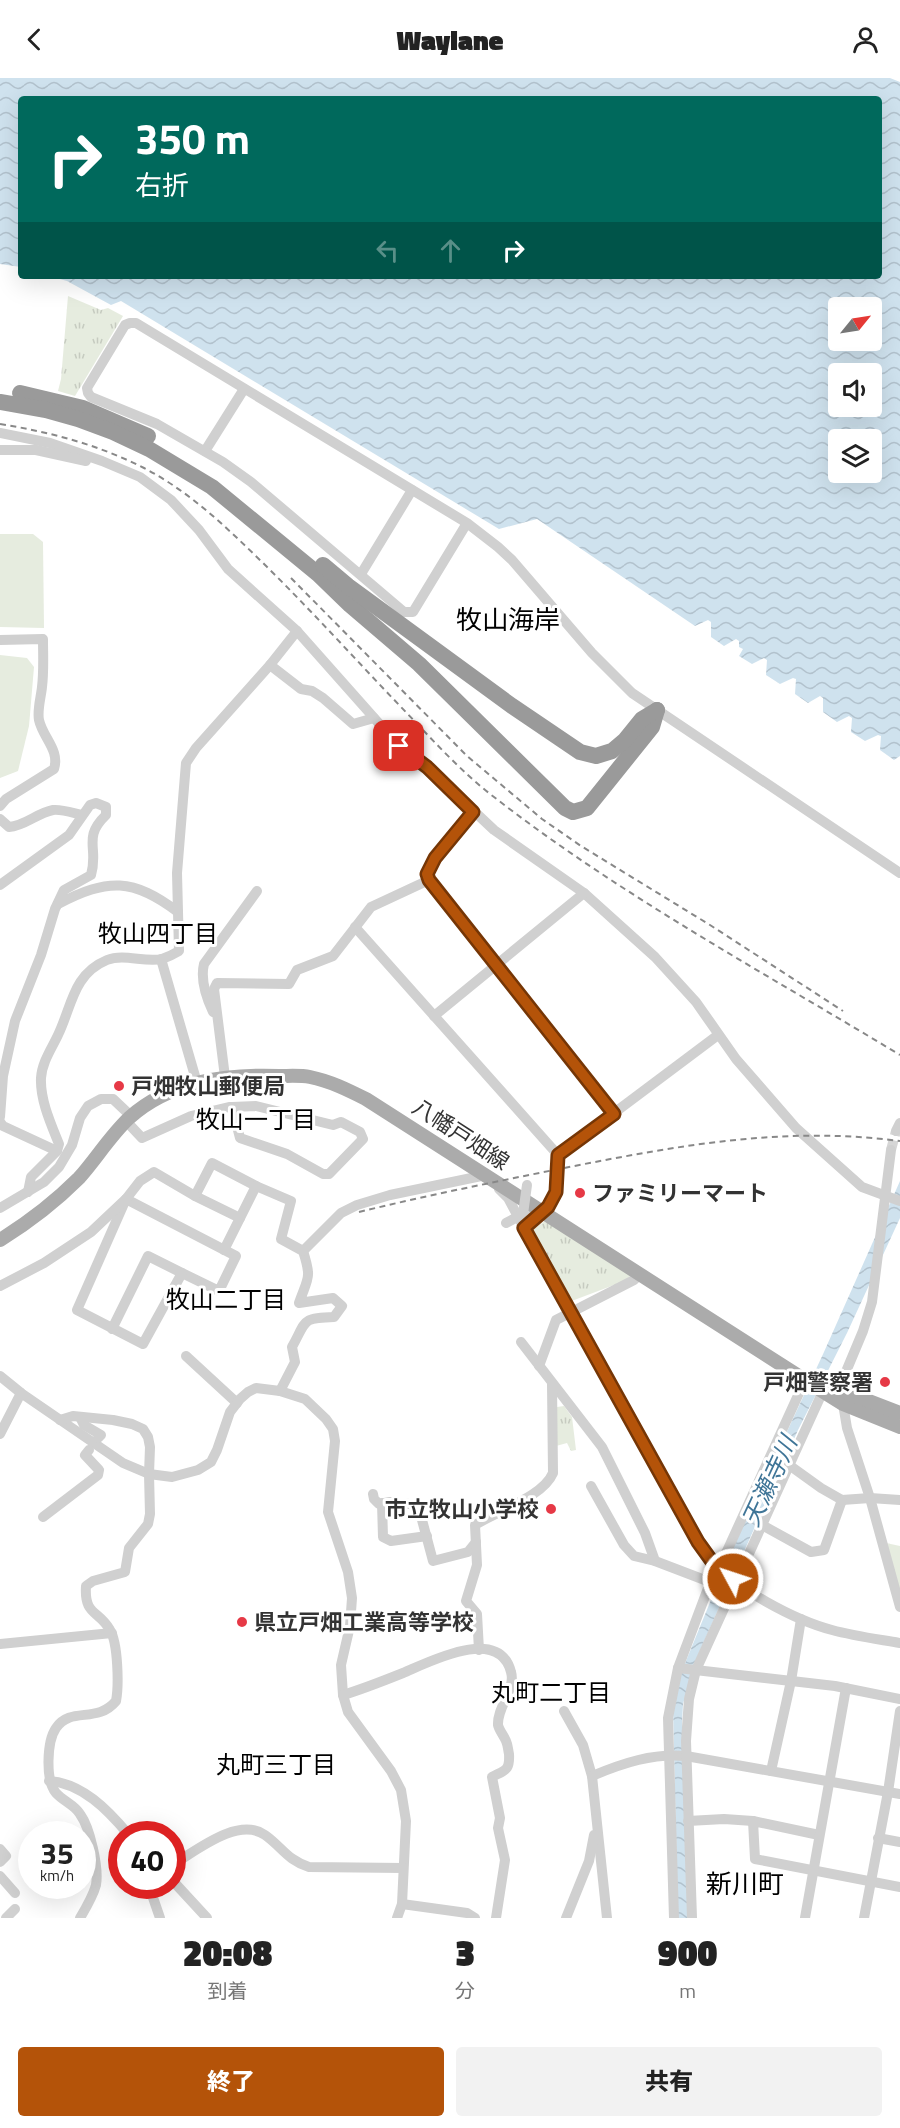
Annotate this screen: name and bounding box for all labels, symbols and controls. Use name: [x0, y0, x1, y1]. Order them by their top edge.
text: Waylane: [397, 19, 503, 60]
icon: back: [18, 23, 51, 56]
icon: person: [849, 23, 882, 56]
text: 350 m: [135, 106, 250, 170]
icon: right: [36, 120, 114, 198]
text: 右折: [135, 164, 189, 205]
icon: left: [371, 234, 404, 267]
icon: ahead: [434, 234, 467, 267]
icon: right: [497, 234, 530, 267]
north arrow: [828, 297, 882, 351]
map controls: [828, 297, 882, 483]
button: sound: [828, 363, 882, 417]
button: layers: [828, 429, 882, 483]
district label: 牧山海岸: [456, 600, 560, 639]
pin: [373, 720, 424, 771]
icon: arrive: [382, 729, 415, 762]
district label: 牧山四丁目: [98, 915, 218, 951]
place label: 戸畑牧山郵便局: [131, 1069, 285, 1103]
marker: 戸畑牧山郵便局: [112, 1079, 126, 1093]
street label: 八幡戸畑線: [406, 1090, 516, 1178]
district label: 牧山一丁目: [196, 1101, 316, 1137]
place label: ファミリーマート: [592, 1176, 768, 1210]
marker: ファミリーマート: [573, 1186, 587, 1200]
district label: 牧山二丁目: [166, 1281, 286, 1317]
place label: 戸畑警察署: [763, 1365, 873, 1399]
marker: 戸畑警察署: [878, 1375, 892, 1389]
water label: 天瀬寺川: [732, 1427, 807, 1532]
place label: 市立牧山小学校: [385, 1492, 539, 1526]
marker: 市立牧山小学校: [544, 1502, 558, 1516]
position arrow: [701, 1547, 765, 1611]
place label: 県立戸畑工業高等学校: [254, 1605, 474, 1639]
marker: 県立戸畑工業高等学校: [235, 1615, 249, 1629]
district label: 丸町二丁目: [491, 1674, 611, 1710]
district label: 丸町三丁目: [216, 1746, 336, 1782]
speed limit sign: 40: [108, 1821, 186, 1899]
text: 35: [40, 1830, 74, 1876]
text: km/h: [40, 1864, 74, 1887]
district label: 新川町: [706, 1864, 784, 1903]
text: 20:08: [183, 1925, 272, 1980]
text: 3: [455, 1925, 475, 1980]
text: 900: [658, 1925, 717, 1980]
text: 到着: [208, 1975, 248, 2006]
text: 分: [455, 1975, 475, 2006]
text: m: [679, 1975, 696, 2006]
button: 終了: [18, 2047, 444, 2116]
button: 共有: [456, 2047, 882, 2116]

